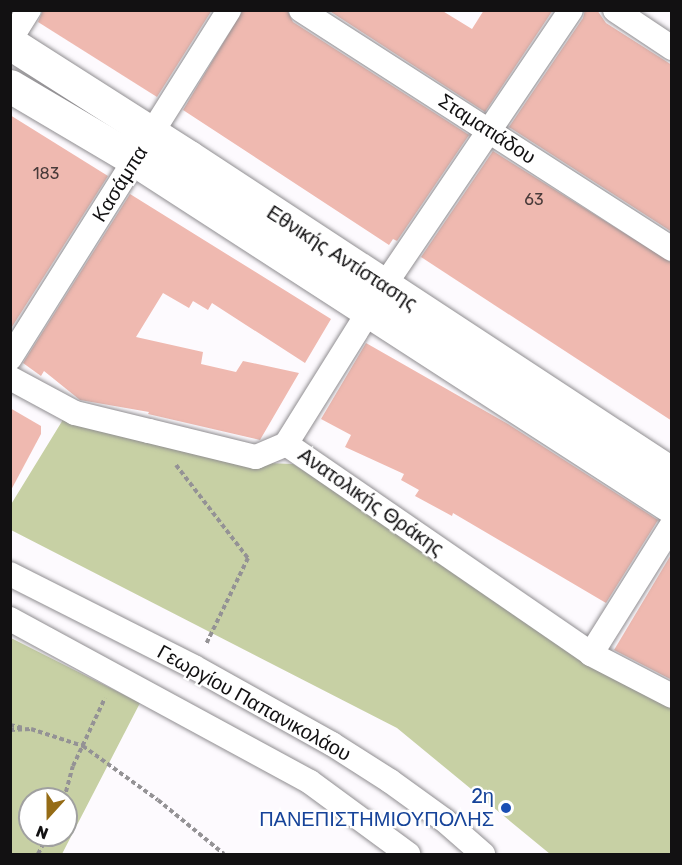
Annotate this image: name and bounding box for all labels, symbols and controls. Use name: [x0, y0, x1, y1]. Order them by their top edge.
street label: Σταματιάδου: [434, 89, 540, 169]
street label: Κασάμπα: [87, 142, 153, 226]
house number: 183: [33, 164, 59, 184]
house number: 63: [524, 190, 544, 210]
street label: Εθνικής Αντίστασης: [262, 200, 422, 316]
street label: Ανατολικής Θράκης: [294, 443, 448, 561]
street label: Γεωργίου Παπανικολάου: [153, 640, 355, 766]
place label: 2η ΠΑΝΕΠΙΣΤΗΜΙΟΥΠΟΛΗΣ: [259, 784, 494, 831]
north arrow: [18, 787, 78, 847]
marker: 2η ΠΑΝΕΠΙΣΤΗΜΙΟΥΠΟΛΗΣ: [499, 801, 513, 815]
text: N: [33, 821, 51, 843]

